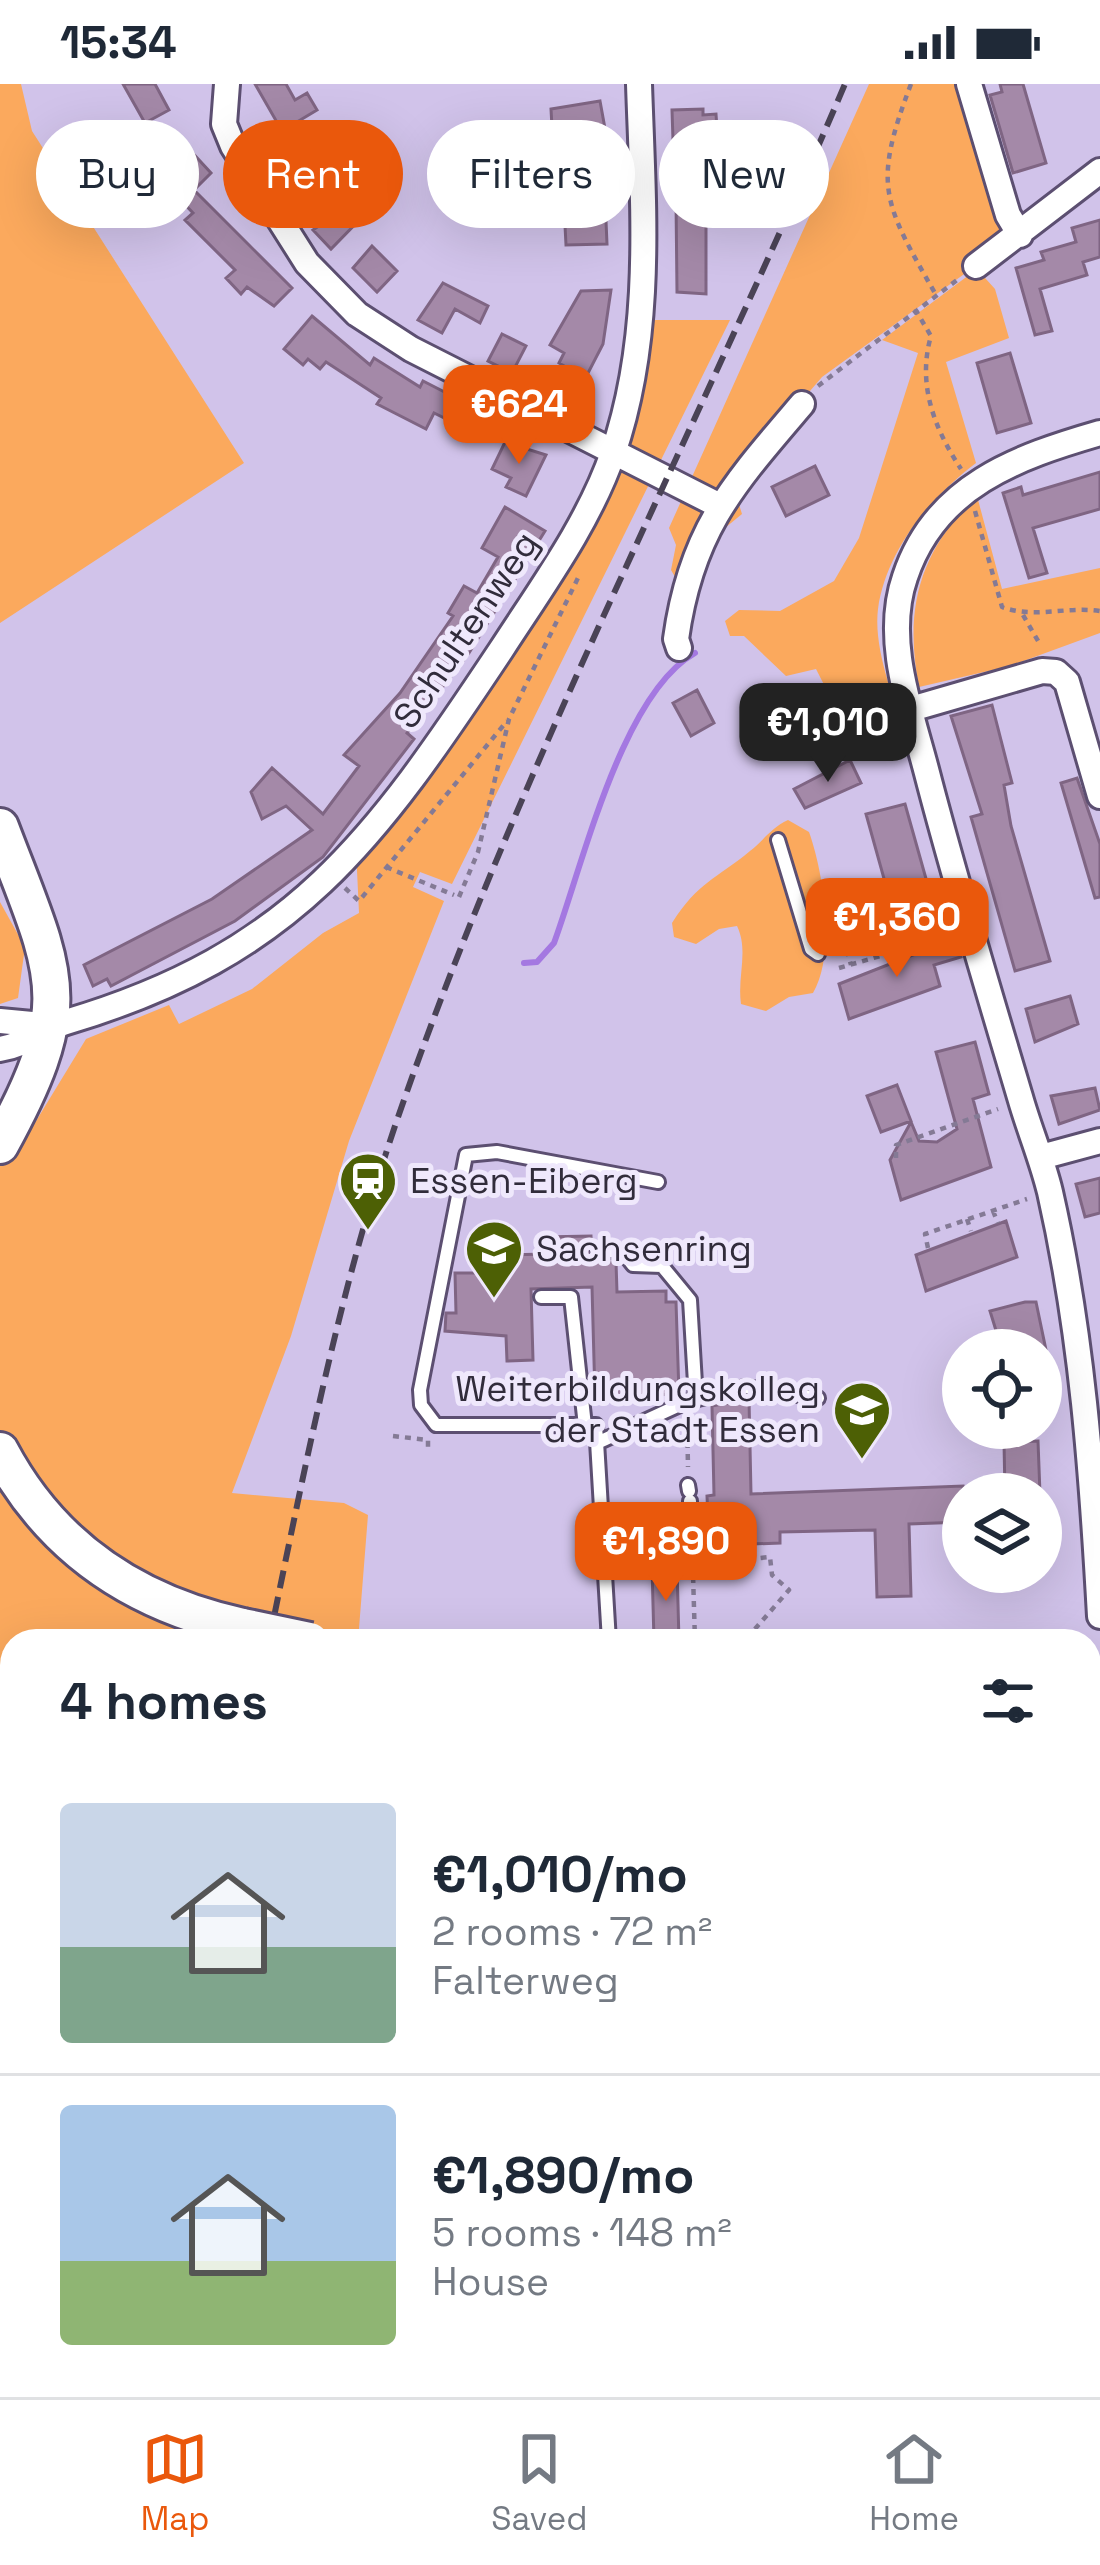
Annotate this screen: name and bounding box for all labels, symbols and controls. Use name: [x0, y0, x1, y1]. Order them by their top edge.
text: 15:34: [60, 14, 177, 71]
chip: Buy: [36, 120, 199, 228]
chip: Rent: [223, 120, 403, 228]
chip: Filters: [427, 120, 635, 228]
chip: New: [659, 120, 829, 228]
pin: €624: [448, 365, 590, 467]
text: €624: [470, 379, 568, 428]
street label: Schultenweg: [383, 523, 549, 737]
pin: €1,010: [730, 683, 926, 785]
text: €1,010: [766, 697, 890, 746]
pin: €1,360: [799, 878, 995, 980]
text: €1,360: [833, 892, 961, 941]
station icon: Essen-Eiberg: [337, 1150, 399, 1232]
place label: Essen-Eiberg: [410, 1158, 638, 1204]
school or university icon: Sachsenring: [463, 1218, 525, 1300]
place label: Sachsenring: [536, 1226, 752, 1272]
map controls: [942, 1329, 1062, 1593]
button: locate: [942, 1329, 1062, 1449]
place label: Weiterbildungskolleg der Stadt Essen: [455, 1366, 820, 1453]
school or university icon: Weiterbildungskolleg der Stadt Essen: [831, 1379, 893, 1461]
button: layers: [942, 1473, 1062, 1593]
pin: €1,890: [568, 1502, 764, 1604]
text: €1,890: [602, 1516, 730, 1565]
icon: filters: [975, 1668, 1041, 1734]
text: 4 homes: [60, 1669, 268, 1734]
text: €1,010/mo: [432, 1842, 688, 1907]
icon: home: [156, 1851, 300, 1995]
text: 2 rooms · 72 m²: [432, 1907, 712, 1956]
text: Falterweg: [432, 1956, 619, 2005]
text: €1,890/mo: [432, 2143, 694, 2208]
icon: home: [156, 2153, 300, 2297]
text: 5 rooms · 148 m²: [432, 2208, 732, 2257]
text: House: [432, 2257, 549, 2306]
tab: Map: [141, 2426, 210, 2540]
tab: Saved: [491, 2426, 588, 2540]
tab: Home: [869, 2426, 959, 2540]

